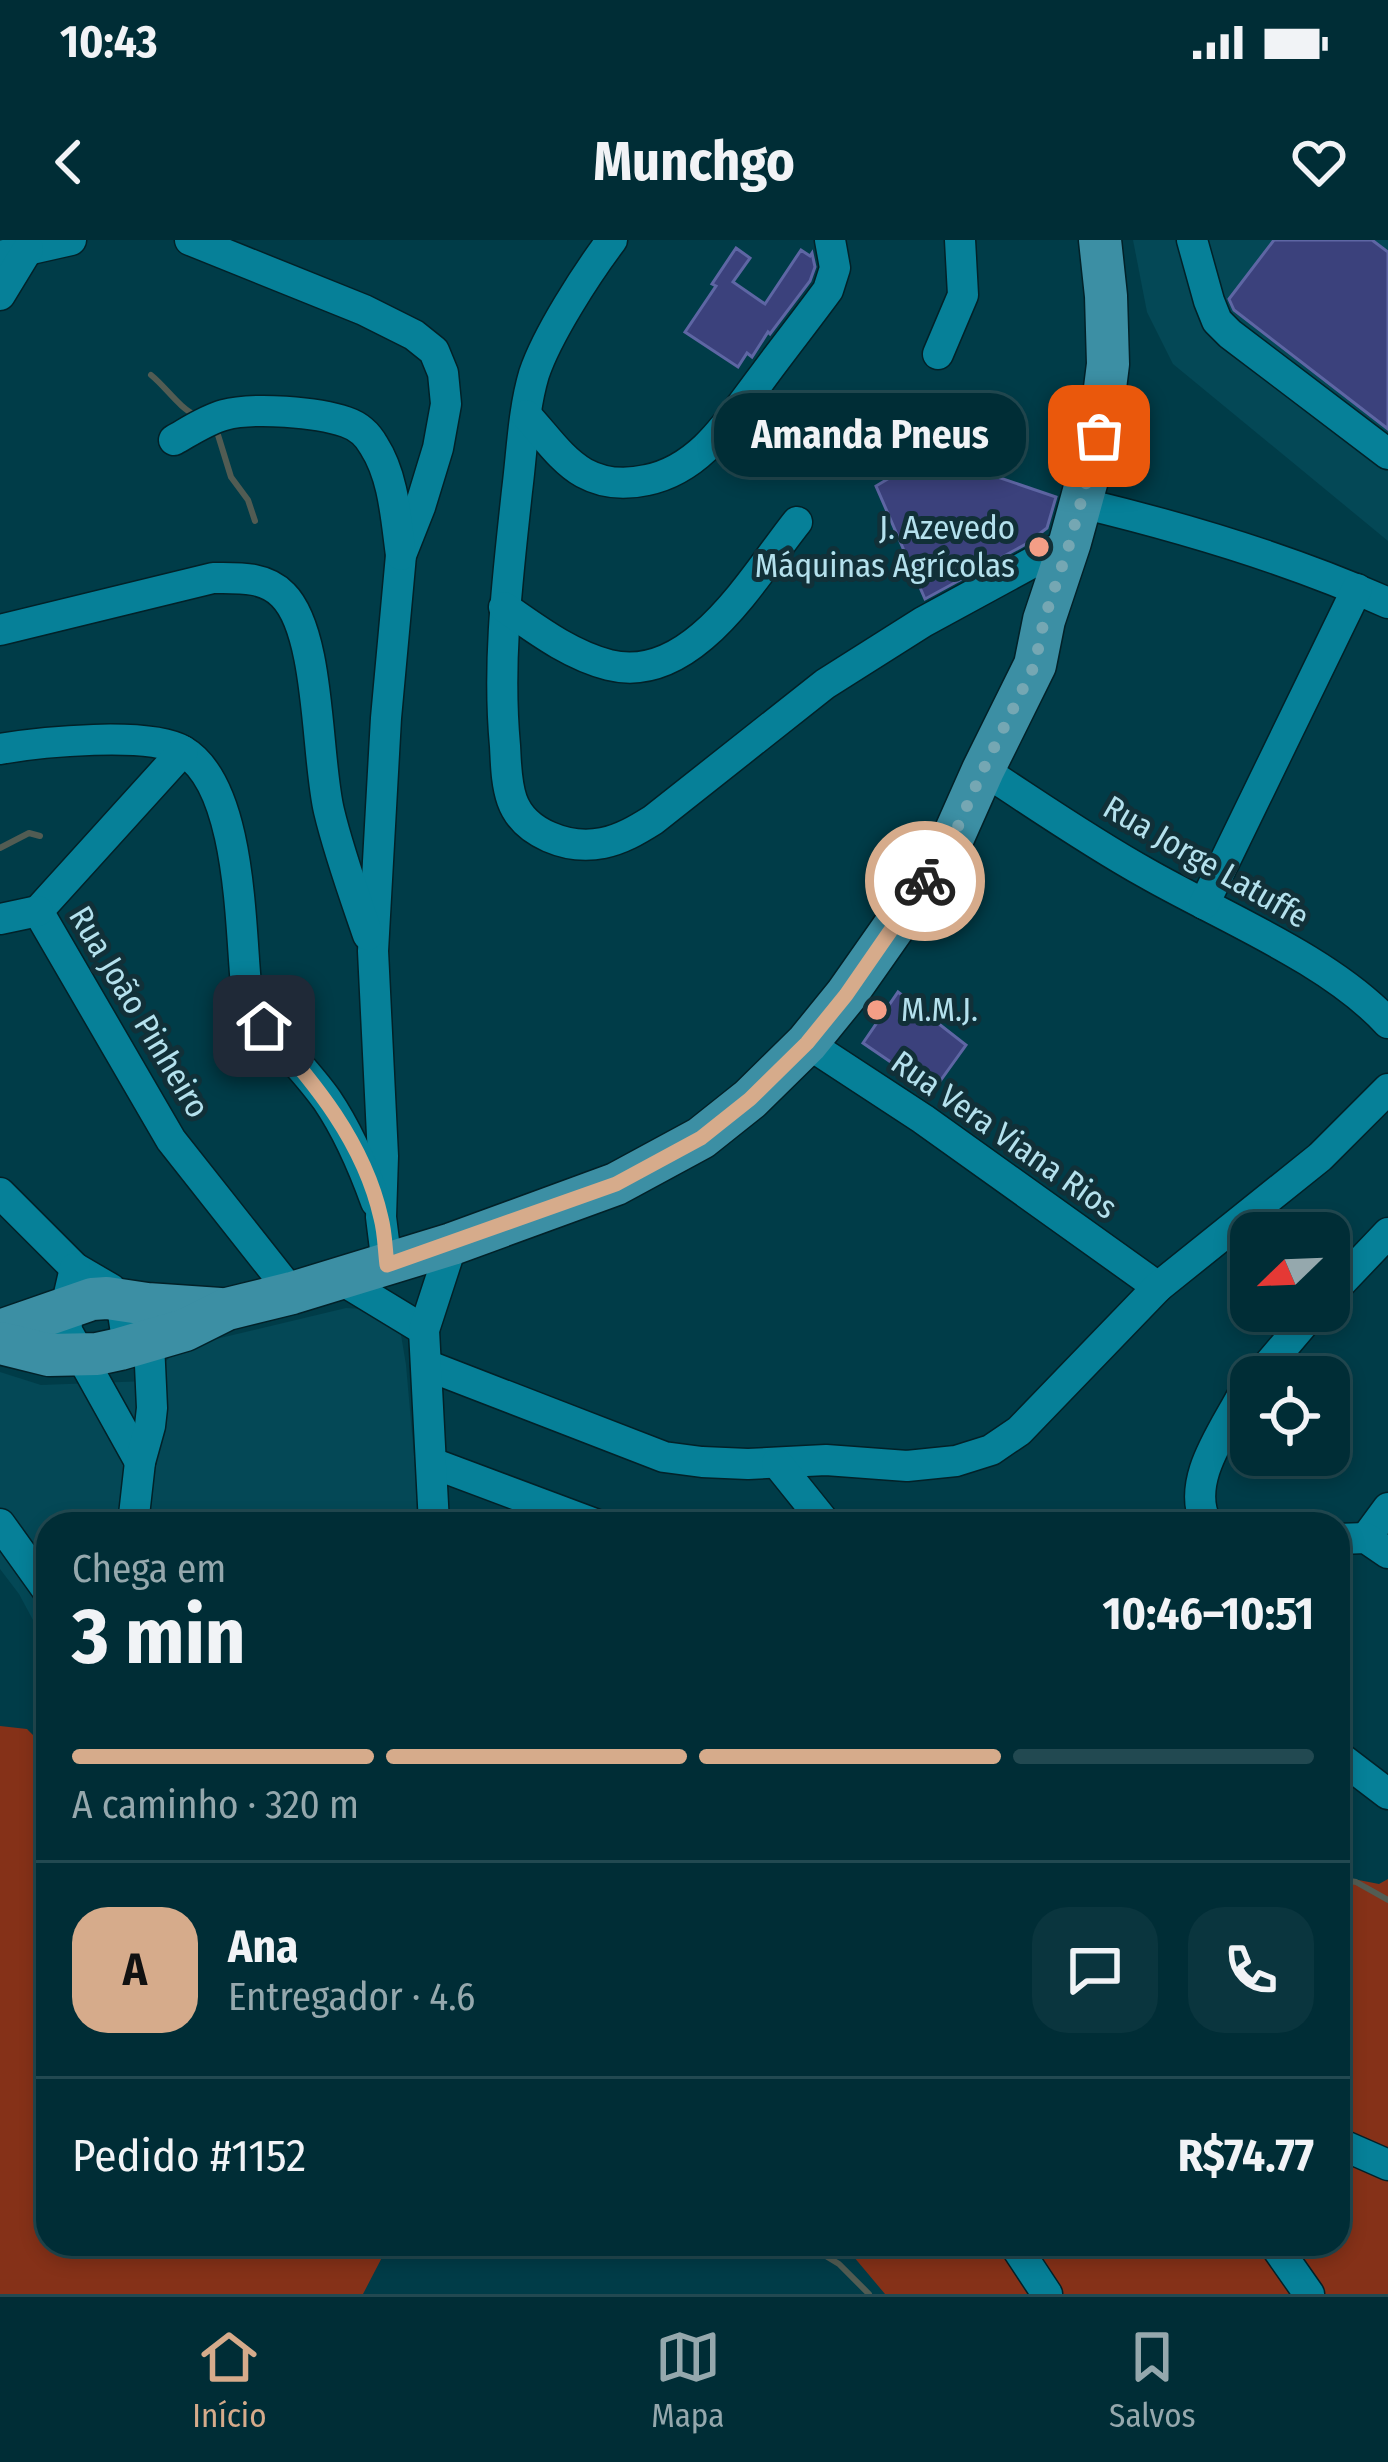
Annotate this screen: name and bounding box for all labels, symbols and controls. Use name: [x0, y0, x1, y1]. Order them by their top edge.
text: 10:43: [60, 15, 158, 69]
icon: back: [36, 129, 102, 195]
icon: heart: [1286, 129, 1352, 195]
text: Munchgo: [593, 130, 795, 194]
pin: [1048, 385, 1150, 487]
callout: Amanda Pneus: [715, 394, 1027, 478]
icon: bag: [1066, 403, 1132, 469]
text: Amanda Pneus: [751, 412, 989, 458]
place label: J. Azevedo Máquinas Agrícolas: [755, 508, 1015, 586]
marker: J. Azevedo Máquinas Agrícolas: [1026, 534, 1052, 560]
street label: Rua Jorge Latuffe: [1096, 787, 1316, 937]
courier: [865, 821, 985, 941]
icon: bike: [892, 848, 958, 914]
street label: Rua João Pinheiro: [60, 899, 218, 1125]
pin: [213, 975, 315, 1077]
place label: M.M.J.: [901, 990, 978, 1030]
icon: home: [231, 993, 297, 1059]
marker: M.M.J.: [864, 997, 890, 1023]
street label: Rua Vera Viana Rios: [883, 1042, 1125, 1228]
north arrow: [1230, 1212, 1350, 1332]
map controls: [1230, 1212, 1350, 1476]
button: locate: [1230, 1356, 1350, 1476]
text: Chega em: [72, 1546, 226, 1592]
text: 10:46–10:51: [1102, 1587, 1314, 1641]
text: 3 min: [72, 1590, 246, 1684]
text: A caminho · 320 m: [72, 1782, 359, 1828]
button: chat: [1032, 1907, 1158, 2033]
button: phone: [1188, 1907, 1314, 2033]
text: Ana: [228, 1920, 298, 1974]
text: A: [123, 1943, 147, 1997]
text: Entregador · 4.6: [228, 1974, 475, 2020]
text: Pedido #1152: [72, 2129, 306, 2183]
text: R$74.77: [1178, 2129, 1314, 2183]
tab: Início: [192, 2324, 267, 2436]
tab: Mapa: [651, 2324, 724, 2436]
tab: Salvos: [1109, 2324, 1196, 2436]

